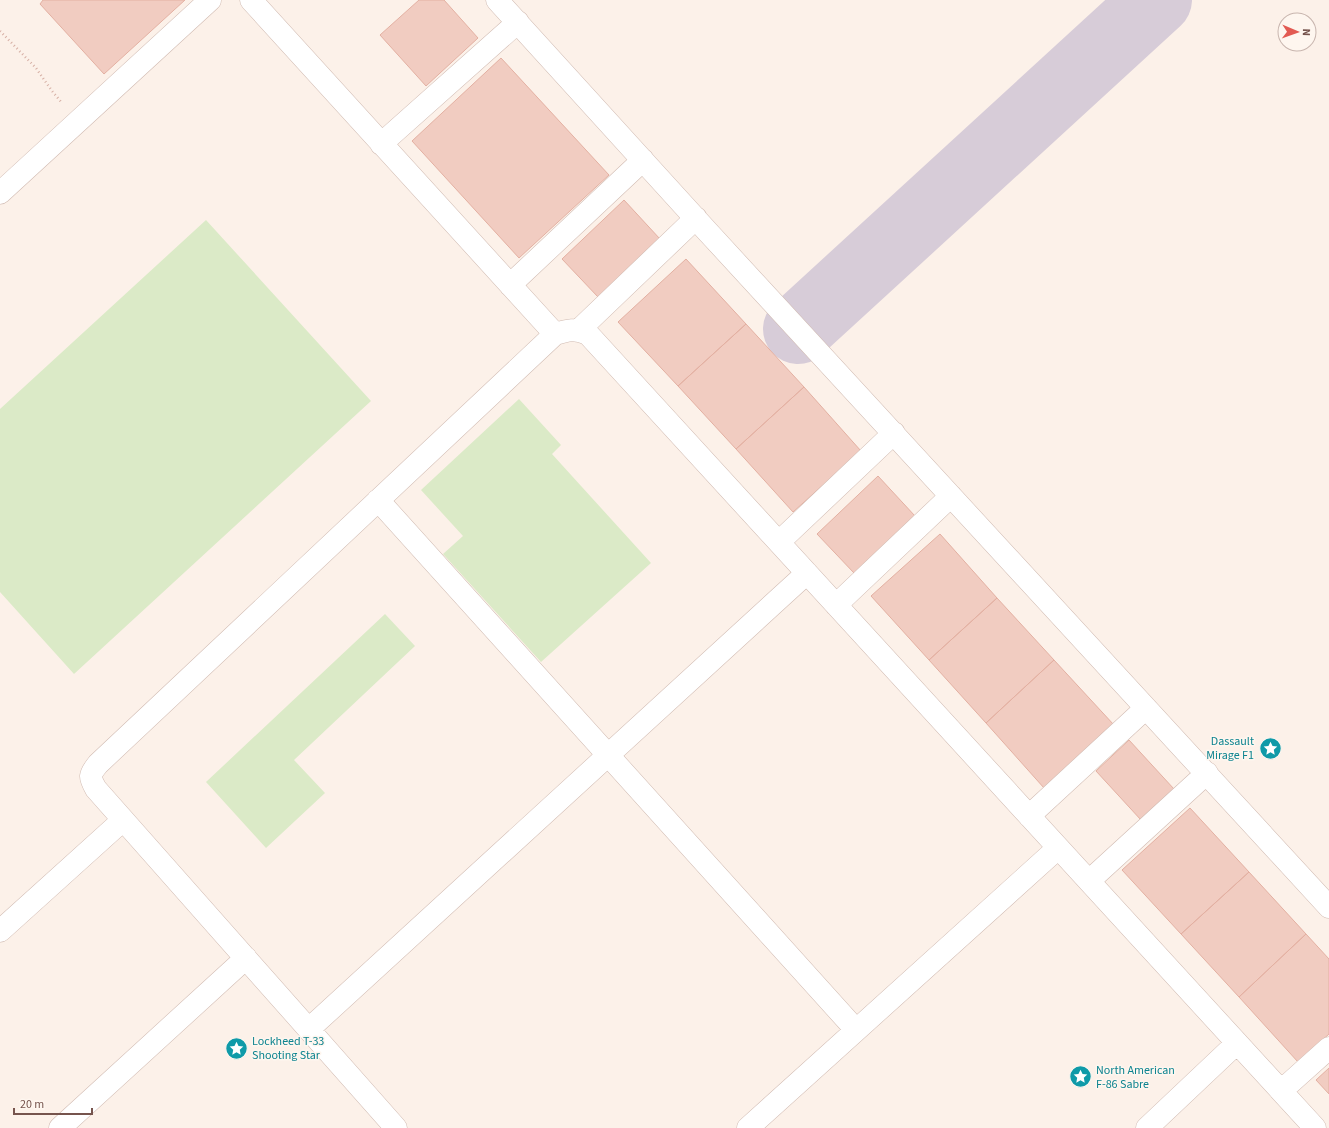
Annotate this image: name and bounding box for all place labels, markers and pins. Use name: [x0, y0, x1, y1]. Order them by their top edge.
place label: Dassault Mirage F1: [1206, 733, 1254, 764]
place icon: Dassault Mirage F1: [1257, 735, 1283, 761]
place label: Lockheed T-33 Shooting Star: [252, 1033, 324, 1064]
place icon: Lockheed T-33 Shooting Star: [223, 1035, 249, 1061]
place label: North American F-86 Sabre: [1096, 1062, 1175, 1093]
place icon: North American F-86 Sabre: [1067, 1064, 1093, 1090]

